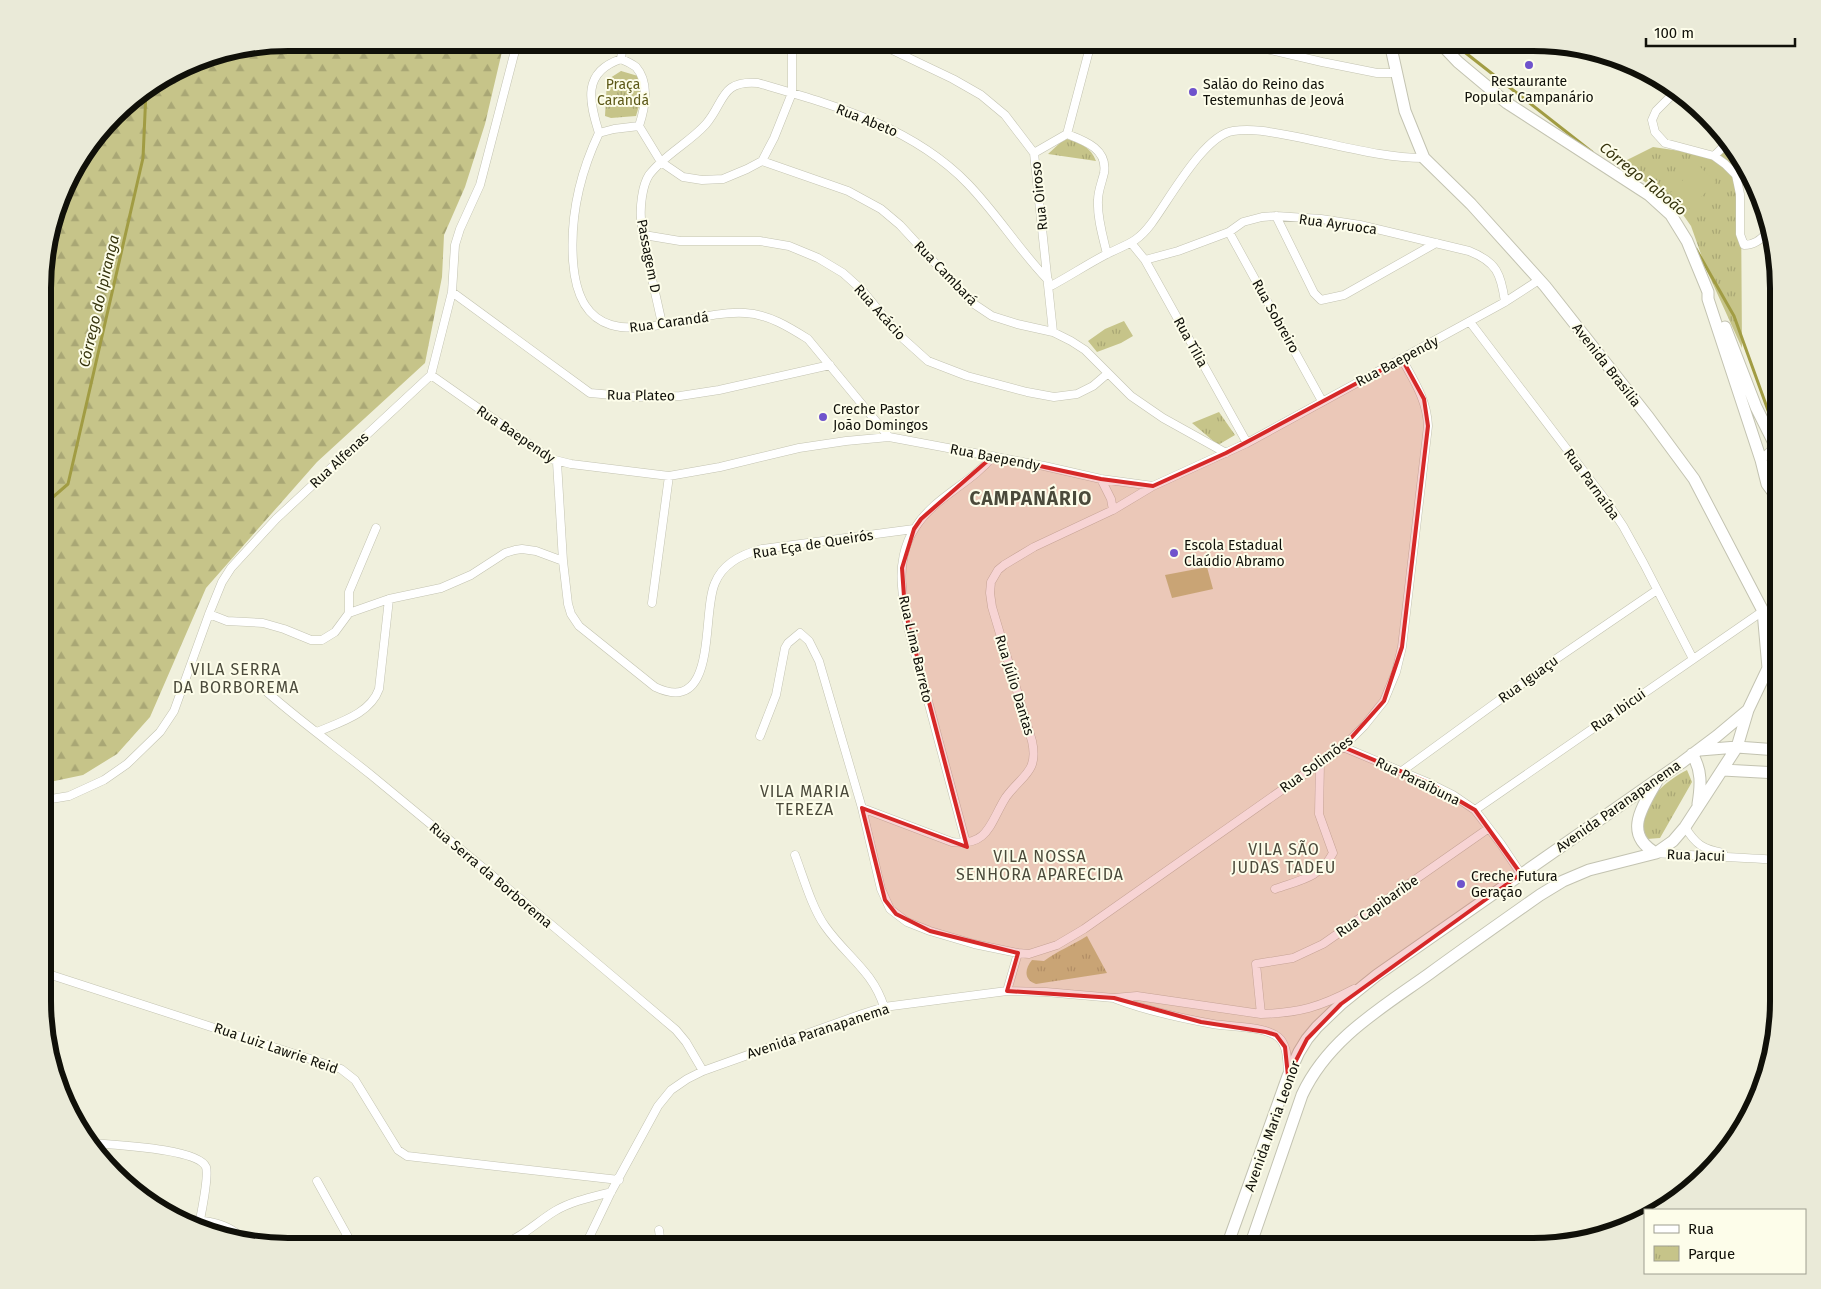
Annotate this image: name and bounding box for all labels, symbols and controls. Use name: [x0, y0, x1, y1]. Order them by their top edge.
scale bar: [1646, 15, 1795, 47]
text: 100 m: [1654, 24, 1694, 42]
marker: Restaurante Popular Campanário: [1523, 59, 1535, 71]
place label: Restaurante Popular Campanário: [1464, 73, 1594, 106]
park label: Praça Carandá: [597, 76, 649, 109]
place label: Salão do Reino das Testemunhas de Jeová: [1203, 76, 1344, 109]
marker: Salão do Reino das Testemunhas de Jeová: [1187, 86, 1199, 98]
street label: Rua Abeto: [834, 100, 900, 141]
water label: Córrego Taboão: [1596, 138, 1690, 220]
street label: Rua Oiroso: [1027, 161, 1052, 231]
street label: Rua Ayruoca: [1298, 211, 1378, 238]
street label: Passagem D: [633, 218, 664, 294]
water label: Córrego do Ipiranga: [75, 233, 123, 369]
street label: Rua Cambará: [910, 237, 981, 309]
street label: Rua Sobreiro: [1248, 276, 1303, 356]
street label: Rua Acácio: [850, 281, 909, 344]
street label: Rua Carandá: [628, 309, 710, 336]
street label: Rua Tília: [1170, 314, 1211, 370]
street label: Avenida Brasília: [1569, 320, 1645, 411]
street label: Rua Baependy: [1353, 332, 1442, 390]
street label: Rua Plateo: [607, 386, 675, 405]
place label: Creche Pastor João Domingos: [833, 401, 928, 434]
street label: Rua Baependy: [473, 402, 558, 467]
marker: Creche Pastor João Domingos: [817, 411, 829, 423]
street label: Rua Alfenas: [306, 428, 373, 492]
street label: Rua Baependy: [949, 440, 1041, 475]
street label: Rua Parnaíba: [1560, 445, 1623, 523]
district label: CAMPANÁRIO: [970, 485, 1092, 510]
street label: Rua Eça de Queirós: [752, 526, 875, 562]
place label: Escola Estadual Claúdio Abramo: [1184, 537, 1285, 570]
marker: Escola Estadual Claúdio Abramo: [1168, 547, 1180, 559]
street label: Rua Lima Barreto: [895, 594, 936, 704]
street label: Rua Júlio Dantas: [991, 633, 1038, 738]
street label: Rua Iguaçu: [1495, 652, 1561, 707]
district label: VILA SERRA DA BORBOREMA: [173, 660, 299, 697]
street label: Rua Ibicui: [1588, 685, 1649, 735]
street label: Rua Solimões: [1276, 732, 1357, 797]
street label: Rua Paraíbuna: [1373, 754, 1463, 809]
street label: Avenida Paranapanema: [1552, 757, 1684, 856]
district label: VILA MARIA TEREZA: [760, 782, 850, 819]
street label: Rua Serra da Borborema: [426, 819, 556, 932]
district label: VILA SÃO JUDAS TADEU: [1232, 840, 1336, 877]
street label: Rua Jacui: [1666, 846, 1726, 865]
district label: VILA NOSSA SENHORA APARECIDA: [956, 847, 1124, 884]
place label: Creche Futura Geração: [1471, 868, 1558, 901]
street label: Rua Capibaribe: [1333, 872, 1422, 941]
marker: Creche Futura Geração: [1455, 878, 1467, 890]
street label: Avenida Paranapanema: [745, 1000, 892, 1063]
street label: Rua Luiz Lawrie Reid: [212, 1019, 340, 1078]
street label: Avenida Maria Leonor: [1241, 1058, 1304, 1194]
legend: [1644, 1209, 1806, 1274]
text: Rua: [1688, 1220, 1714, 1238]
text: Parque: [1688, 1245, 1735, 1263]

